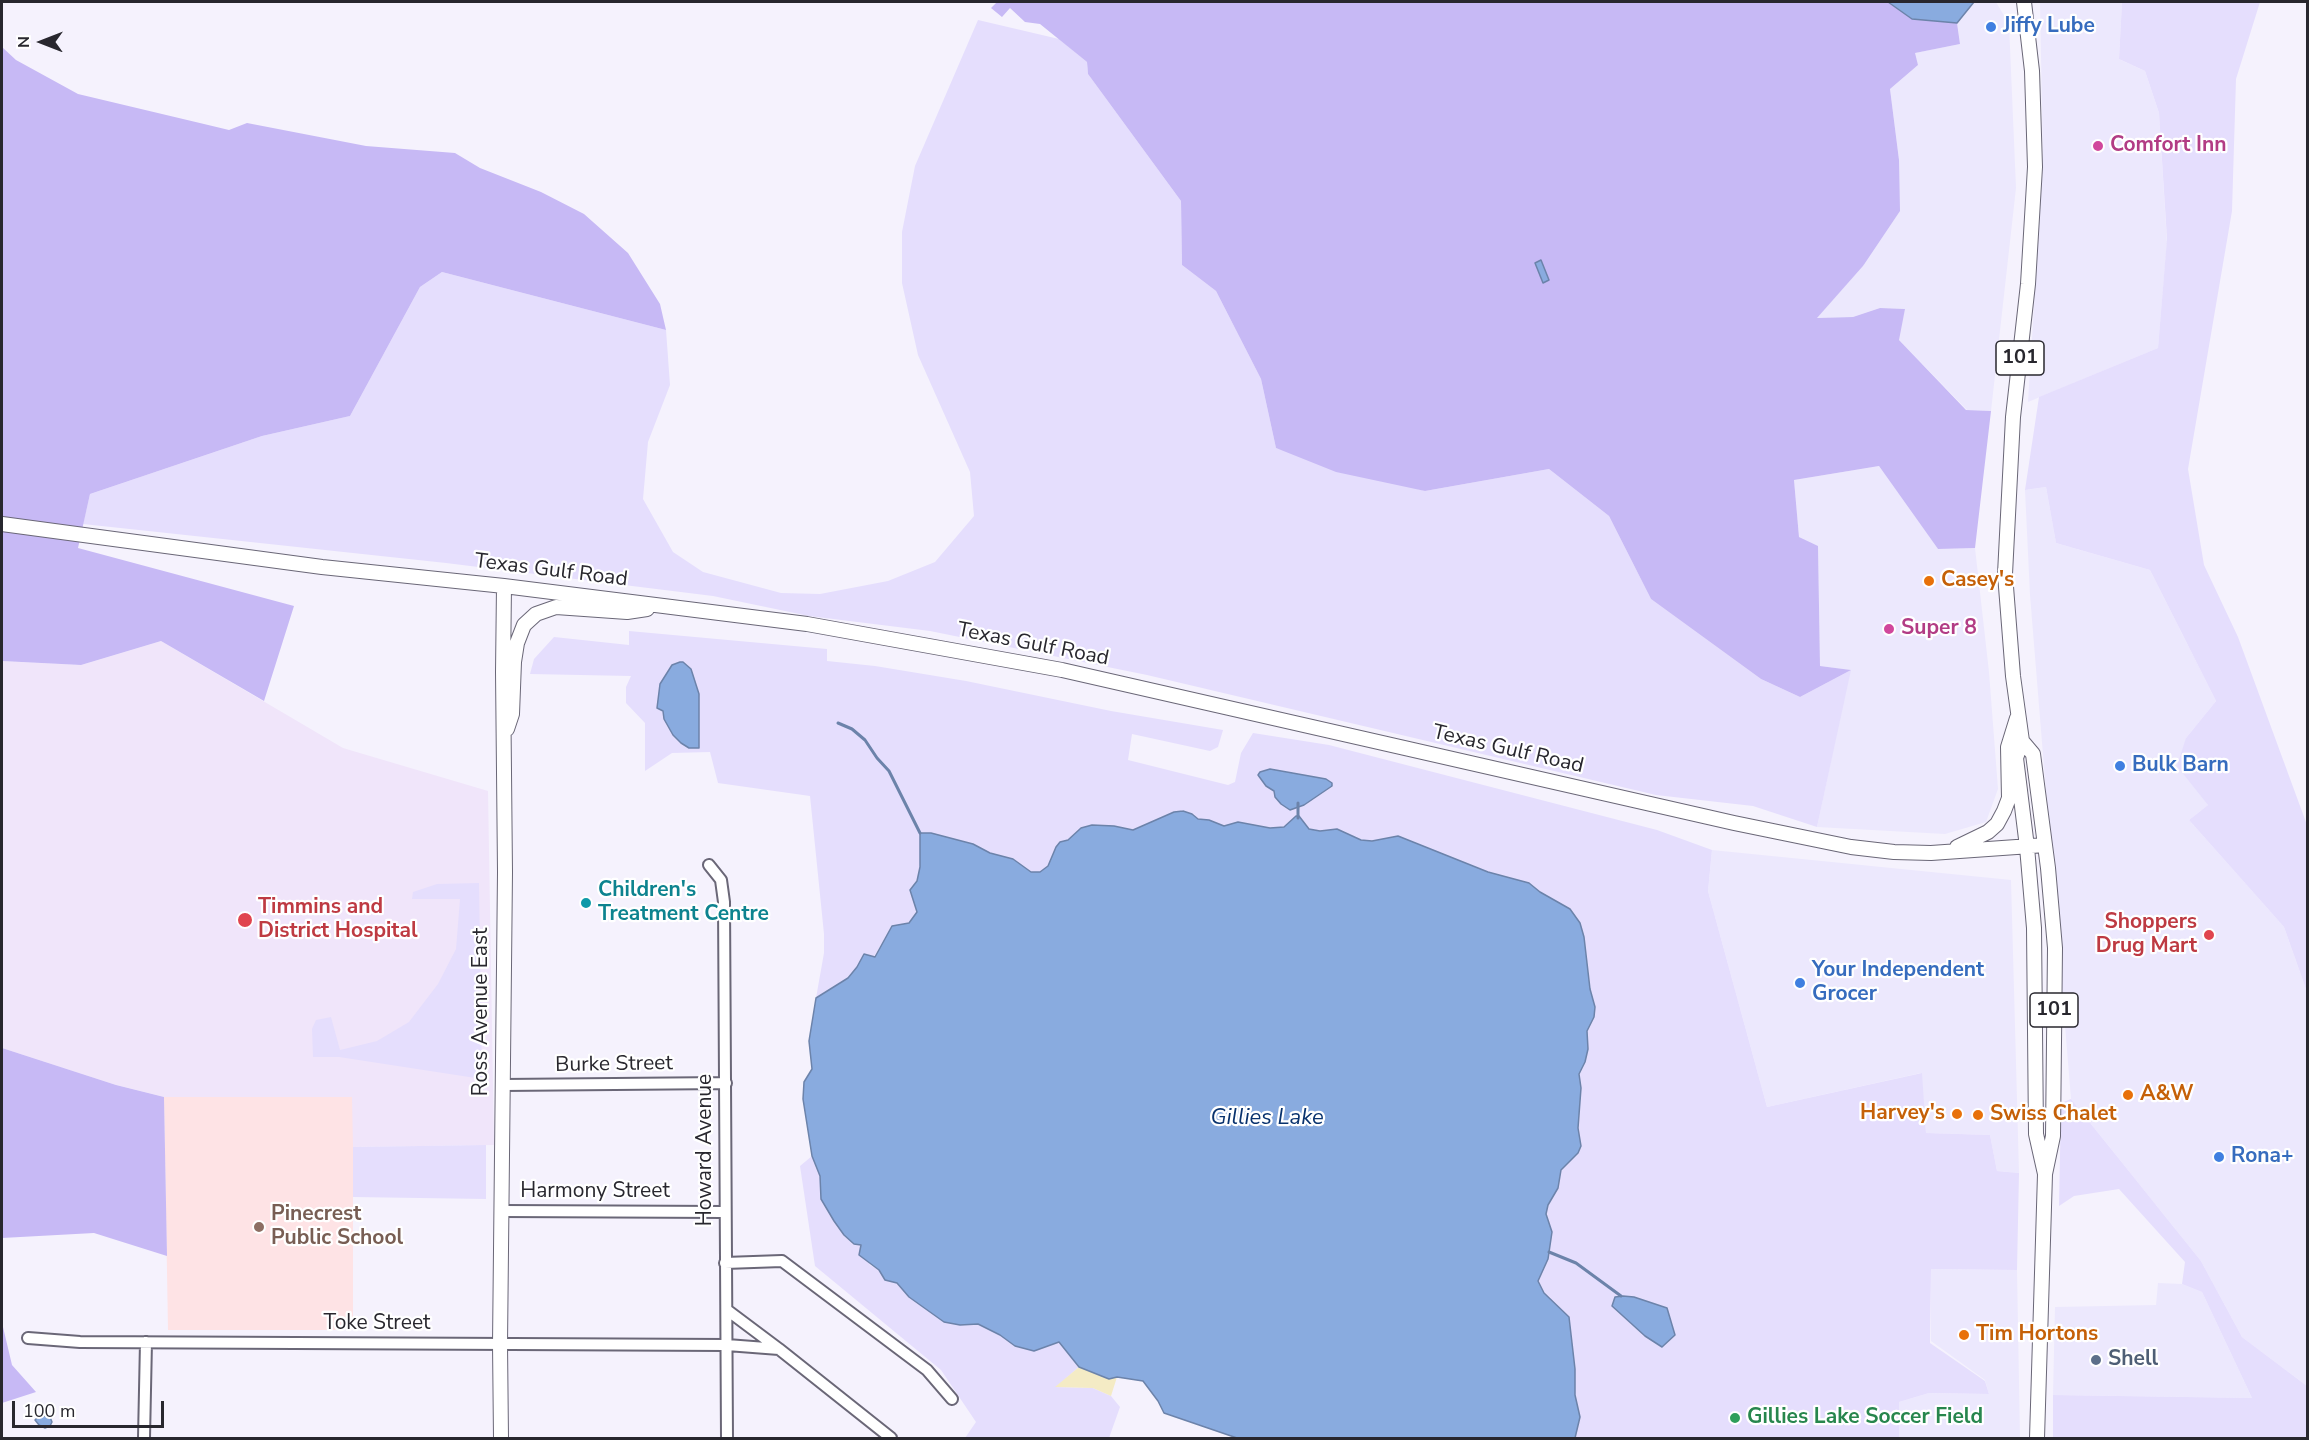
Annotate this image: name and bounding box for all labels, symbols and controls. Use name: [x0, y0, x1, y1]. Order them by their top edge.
north arrow: [12, 12, 72, 72]
place label: Jiffy Lube: [2003, 14, 2095, 40]
marker: Jiffy Lube: [1984, 20, 1998, 34]
text: N: [13, 36, 35, 48]
place label: Comfort Inn: [2110, 133, 2227, 159]
marker: Comfort Inn: [2091, 139, 2105, 153]
road number: 101: [1996, 341, 2044, 375]
street label: Texas Gulf Road: [473, 549, 629, 593]
place label: Casey's: [1941, 568, 2014, 594]
marker: Casey's: [1922, 574, 1936, 588]
place label: Super 8: [1901, 616, 1977, 642]
street label: Texas Gulf Road: [955, 618, 1111, 672]
marker: Super 8: [1882, 622, 1896, 636]
street label: Texas Gulf Road: [1430, 720, 1586, 780]
place label: Bulk Barn: [2132, 753, 2229, 779]
marker: Bulk Barn: [2113, 759, 2127, 773]
place label: Children's Treatment Centre: [598, 878, 769, 928]
place label: Timmins and District Hospital: [258, 895, 418, 945]
marker: Children's Treatment Centre: [579, 896, 593, 910]
place label: Shoppers Drug Mart: [2096, 910, 2197, 960]
marker: Timmins and District Hospital: [236, 911, 254, 929]
street label: Ross Avenue East: [469, 928, 495, 1096]
marker: Shoppers Drug Mart: [2202, 928, 2216, 942]
place label: Your Independent Grocer: [1812, 958, 1984, 1008]
marker: Your Independent Grocer: [1793, 976, 1807, 990]
road number: 101: [2030, 993, 2078, 1027]
street label: Burke Street: [555, 1051, 673, 1079]
street label: Howard Avenue: [693, 1074, 719, 1226]
place label: A&W: [2140, 1082, 2194, 1108]
marker: A&W: [2121, 1088, 2135, 1102]
place label: Harvey's: [1860, 1101, 1945, 1127]
place label: Swiss Chalet: [1990, 1102, 2117, 1128]
water label: Gillies Lake: [1210, 1106, 1324, 1132]
marker: Harvey's: [1950, 1107, 1964, 1121]
marker: Swiss Chalet: [1971, 1108, 1985, 1122]
place label: Rona+: [2231, 1144, 2294, 1170]
marker: Rona+: [2212, 1150, 2226, 1164]
street label: Harmony Street: [520, 1179, 670, 1205]
place label: Pinecrest Public School: [271, 1202, 403, 1252]
marker: Pinecrest Public School: [252, 1220, 266, 1234]
street label: Toke Street: [324, 1311, 430, 1337]
place label: Tim Hortons: [1976, 1322, 2098, 1348]
marker: Tim Hortons: [1957, 1328, 1971, 1342]
place label: Shell: [2108, 1347, 2158, 1373]
marker: Shell: [2089, 1353, 2103, 1367]
scale bar: [15, 1389, 166, 1427]
text: 100 m: [23, 1399, 75, 1423]
place label: Gillies Lake Soccer Field: [1747, 1405, 1983, 1431]
marker: Gillies Lake Soccer Field: [1728, 1411, 1742, 1425]

